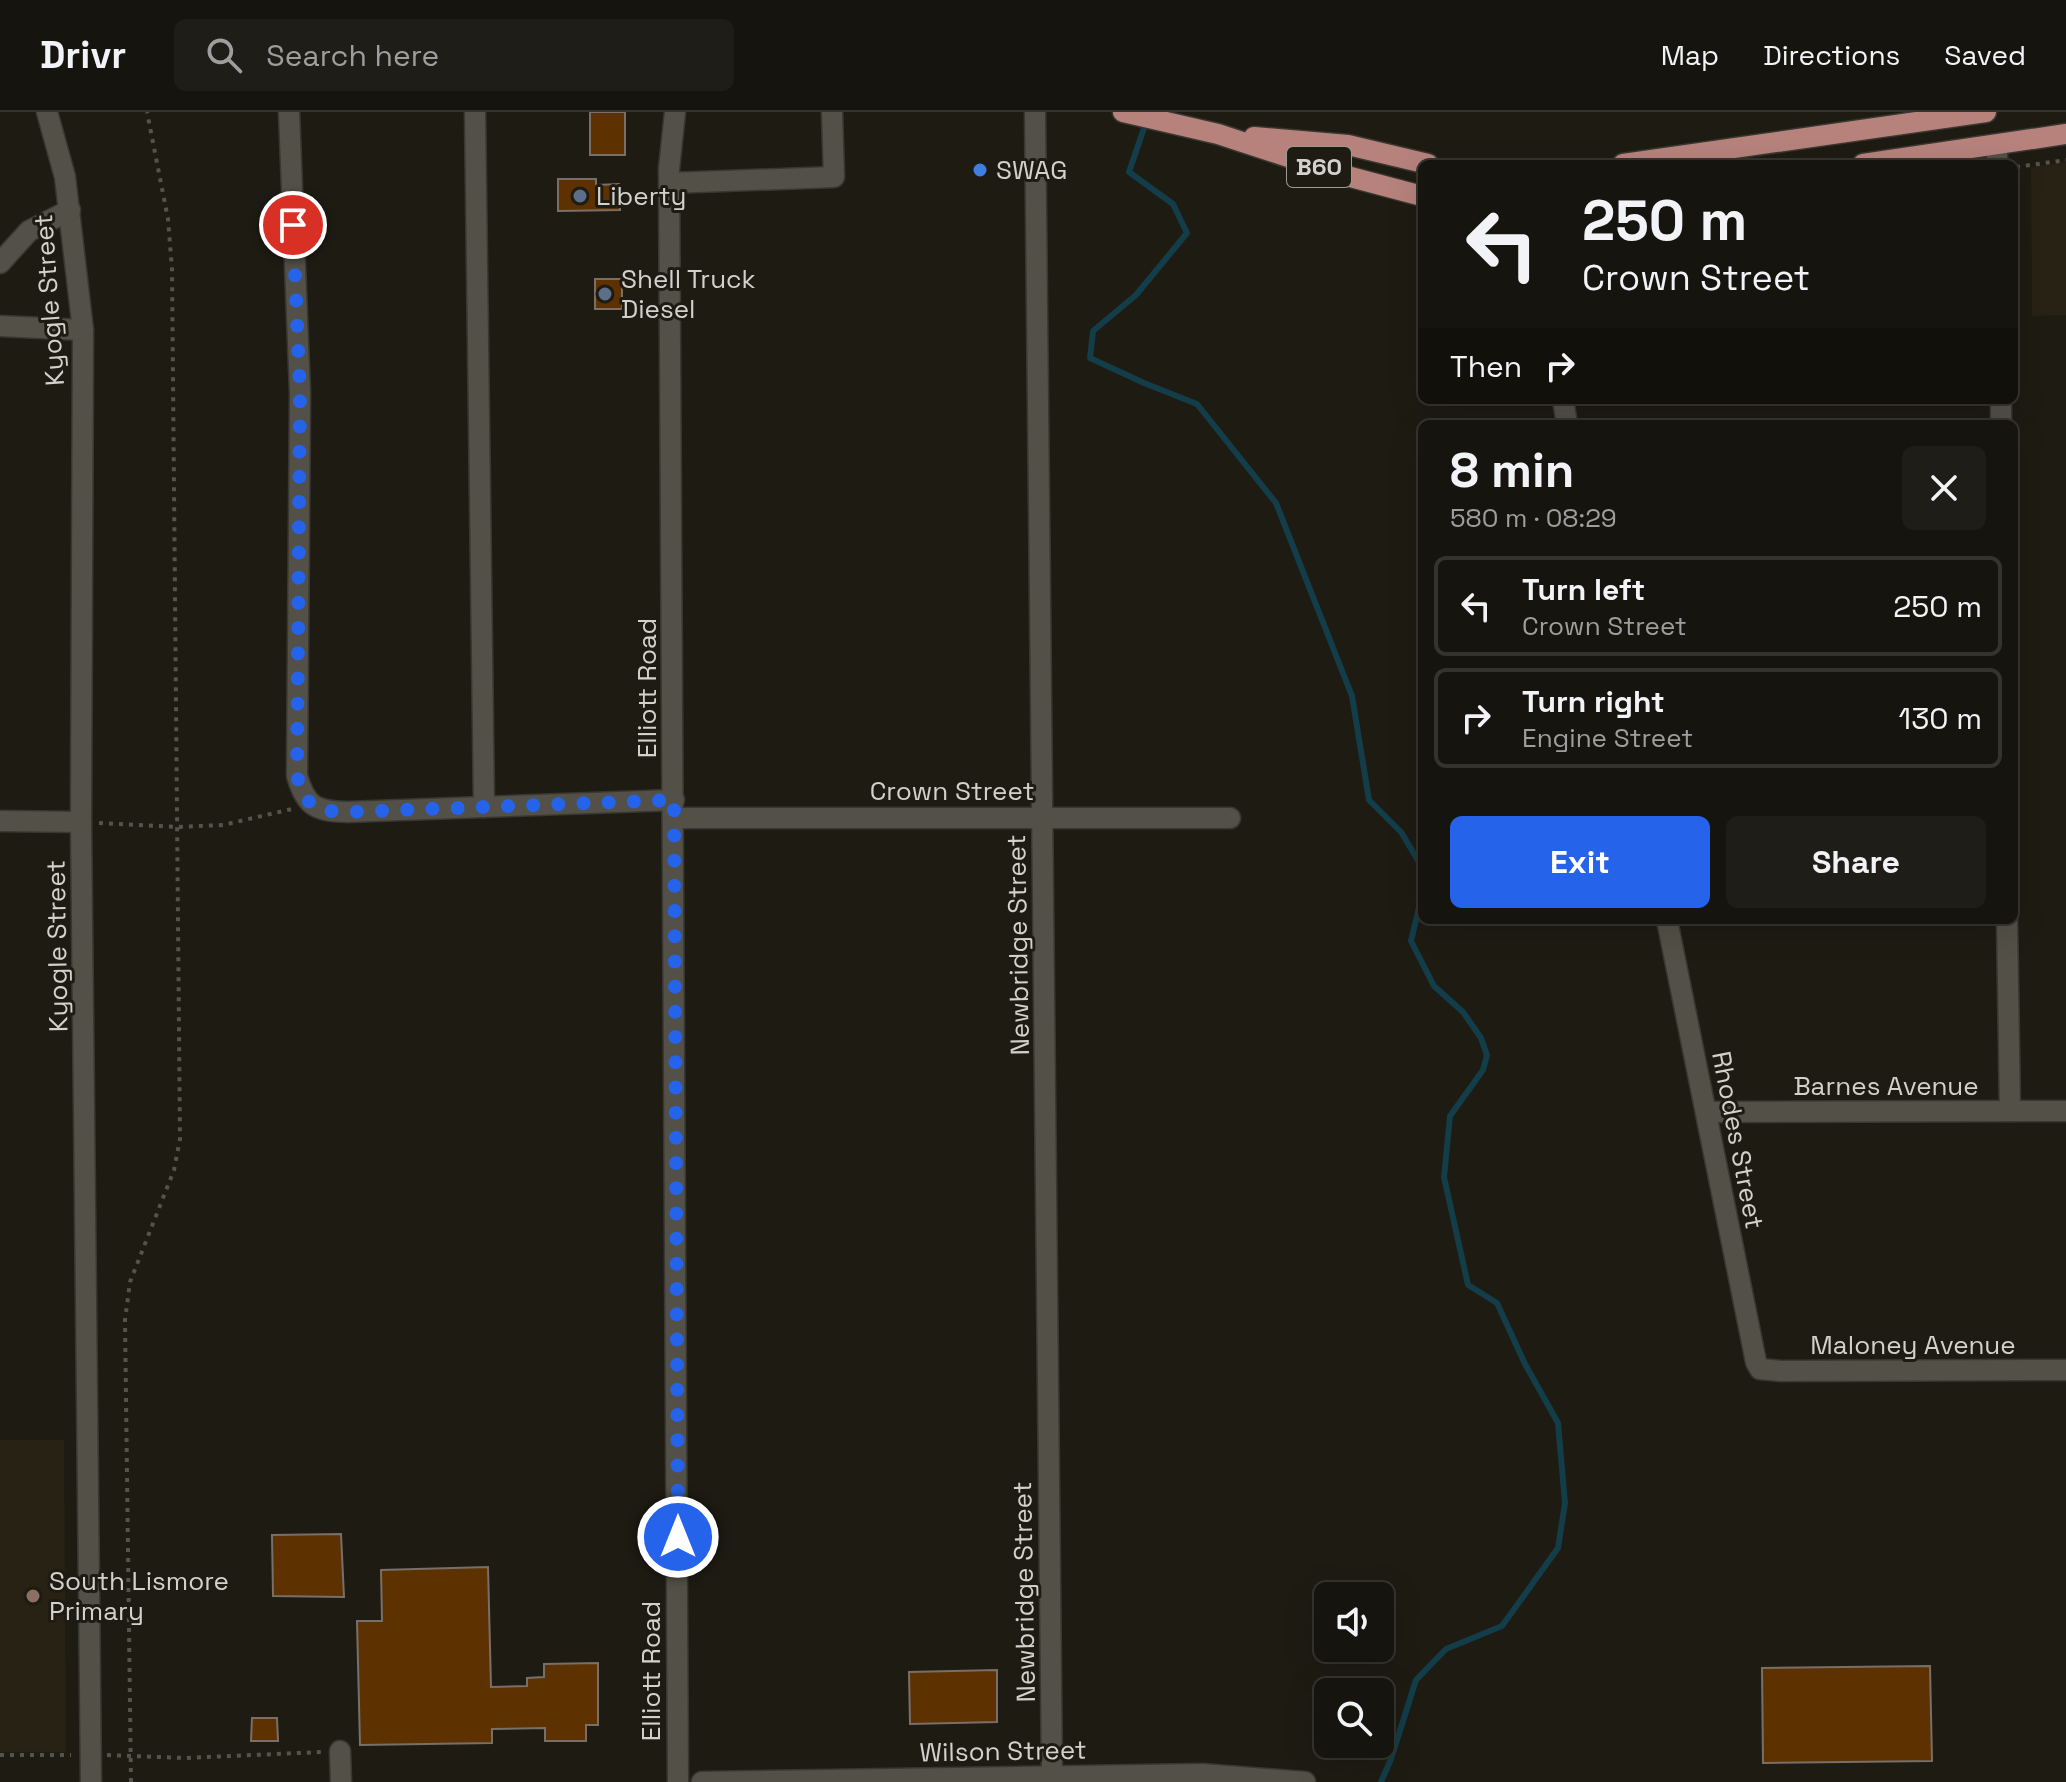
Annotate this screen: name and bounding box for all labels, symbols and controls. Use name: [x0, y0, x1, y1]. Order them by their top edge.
search box: [174, 19, 734, 91]
text: Drivr: [40, 31, 126, 79]
icon: search: [202, 33, 246, 77]
text: Search here: [266, 36, 439, 75]
text: Map: [1661, 37, 1719, 73]
text: Directions: [1763, 37, 1900, 73]
text: Saved: [1944, 37, 2026, 73]
road number: B60: [1287, 147, 1351, 187]
place label: SWAG: [996, 153, 1067, 187]
marker: SWAG: [971, 161, 989, 179]
place label: Liberty: [596, 179, 686, 213]
text: 250 m: [1582, 185, 1747, 256]
marker: Liberty: [571, 187, 589, 205]
pin: [259, 191, 327, 259]
icon: left: [1450, 192, 1554, 296]
icon: arrive: [271, 203, 315, 247]
street label: Kyogle Street: [26, 213, 72, 387]
text: Crown Street: [1582, 255, 1810, 301]
place label: Shell Truck Diesel: [621, 262, 756, 326]
marker: Shell Truck Diesel: [596, 285, 614, 303]
icon: right: [1538, 344, 1582, 388]
text: Then: [1450, 347, 1522, 386]
text: 8 min: [1450, 440, 1574, 501]
button: close: [1902, 446, 1986, 530]
text: 580 m · 08:29: [1450, 501, 1617, 535]
text: Turn left: [1522, 570, 1645, 609]
icon: left: [1454, 584, 1498, 628]
text: 250 m: [1893, 587, 1982, 626]
text: Crown Street: [1522, 609, 1687, 643]
street label: Elliott Road: [630, 618, 664, 758]
text: Turn right: [1522, 682, 1665, 721]
icon: right: [1454, 696, 1498, 740]
text: 130 m: [1899, 699, 1982, 738]
text: Engine Street: [1522, 721, 1693, 755]
street label: Crown Street: [870, 774, 1034, 808]
button: Exit: [1450, 816, 1710, 908]
button: Share: [1726, 816, 1986, 908]
street label: Newbridge Street: [999, 834, 1037, 1056]
street label: Kyogle Street: [39, 860, 75, 1032]
street label: Rhodes Street: [1704, 1048, 1772, 1232]
street label: Barnes Avenue: [1793, 1069, 1979, 1103]
street label: Maloney Avenue: [1810, 1328, 2016, 1362]
street label: Newbridge Street: [1005, 1481, 1043, 1703]
position arrow: [636, 1495, 720, 1579]
place label: South Lismore Primary: [49, 1564, 229, 1628]
map controls: [1314, 1582, 1394, 1758]
button: sound: [1314, 1582, 1394, 1662]
marker: South Lismore Primary: [24, 1587, 42, 1605]
street label: Elliott Road: [634, 1601, 668, 1741]
button: search: [1314, 1678, 1394, 1758]
street label: Wilson Street: [919, 1733, 1087, 1769]

